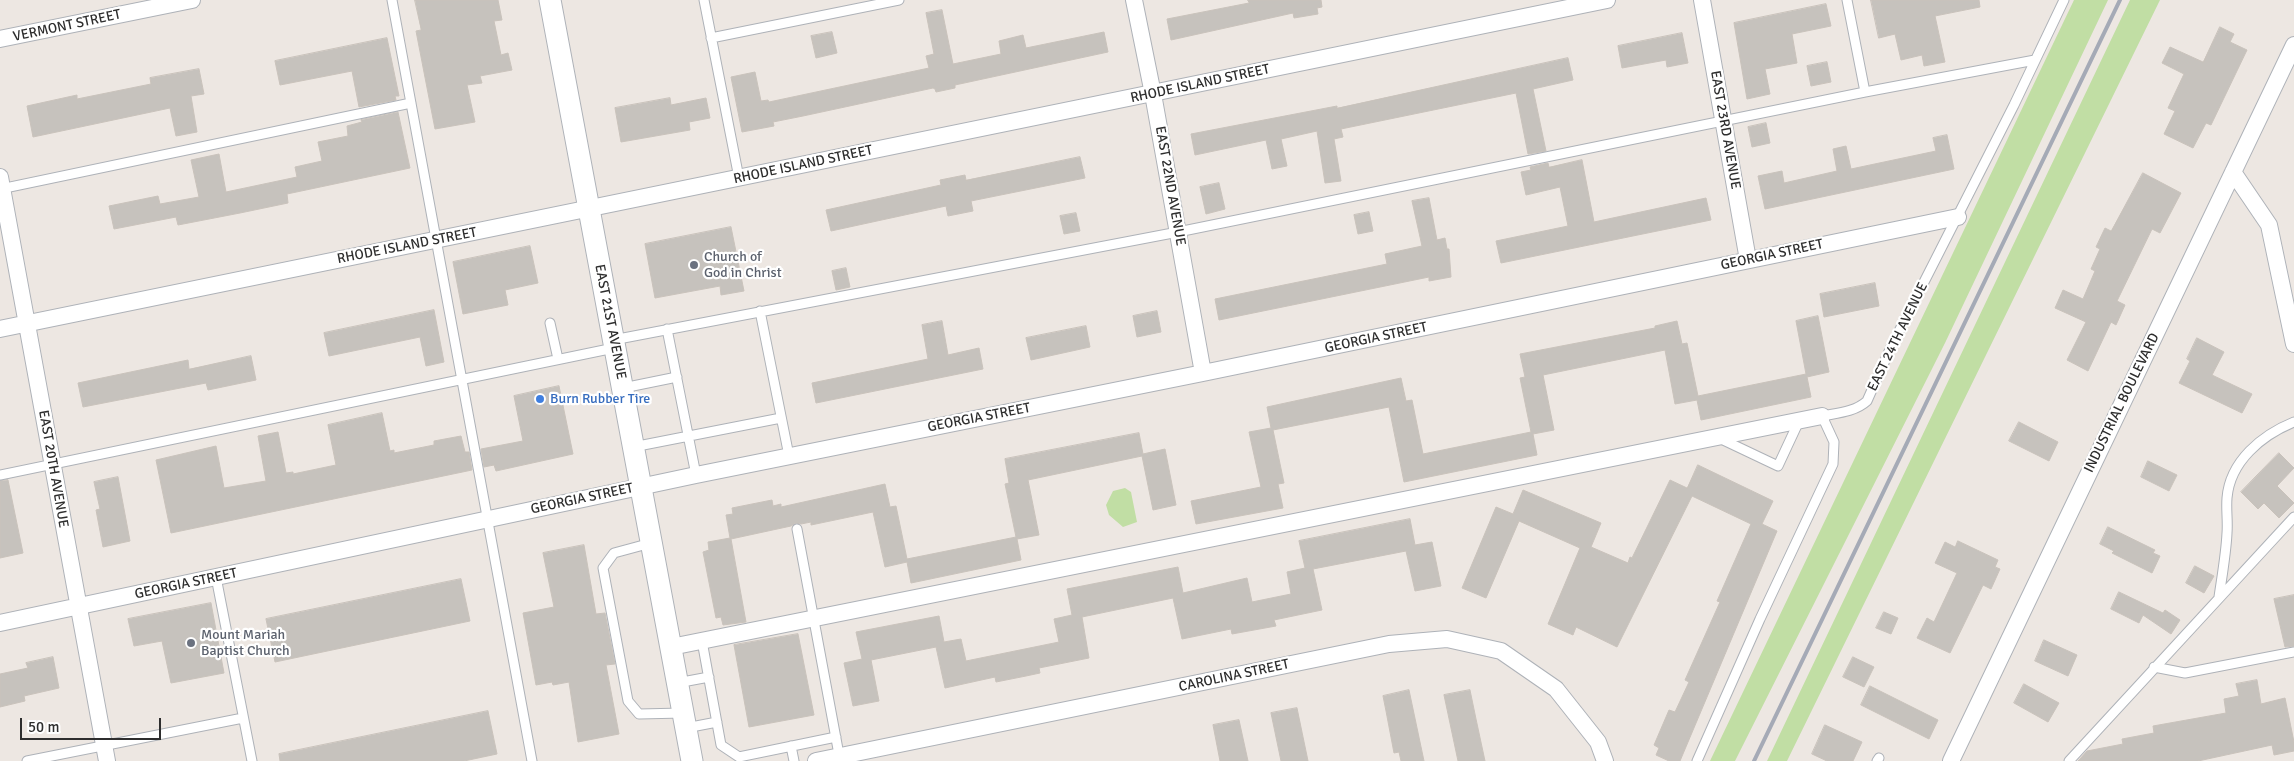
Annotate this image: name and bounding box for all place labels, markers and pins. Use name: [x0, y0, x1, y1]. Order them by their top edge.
place label: Church of God in Christ: [704, 249, 782, 282]
marker: Church of God in Christ: [688, 259, 700, 271]
place label: Burn Rubber Tire: [550, 391, 650, 407]
marker: Burn Rubber Tire: [534, 393, 546, 405]
place label: Mount Mariah Baptist Church: [201, 627, 290, 660]
marker: Mount Mariah Baptist Church: [185, 637, 197, 649]

